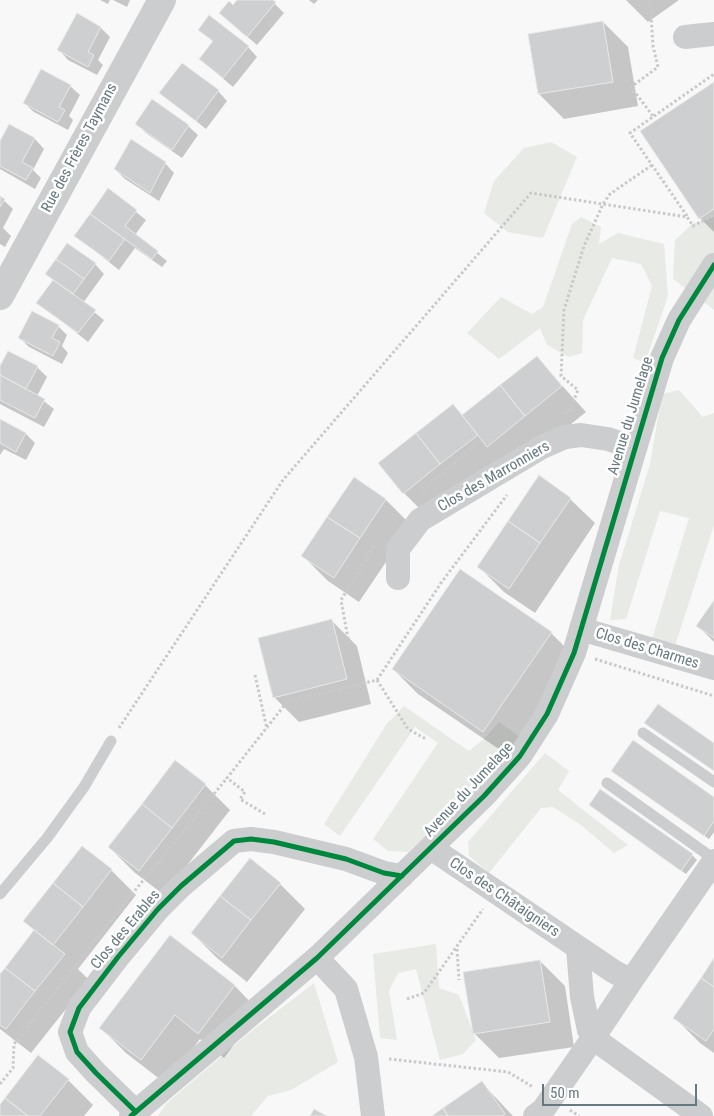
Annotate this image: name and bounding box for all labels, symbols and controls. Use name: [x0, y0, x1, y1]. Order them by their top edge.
street label: Rue des Frères Taymans: [38, 80, 122, 216]
street label: Avenue du Jumelage: [604, 355, 658, 477]
street label: Clos des Marronniers: [435, 438, 553, 516]
street label: Clos des Charmes: [593, 625, 701, 673]
street label: Avenue du Jumelage: [421, 739, 517, 841]
street label: Clos des Châtaigniers: [445, 854, 563, 942]
street label: Clos des Erables: [88, 887, 164, 973]
scale bar: [544, 1074, 699, 1106]
text: 50 m: [550, 1084, 580, 1102]

